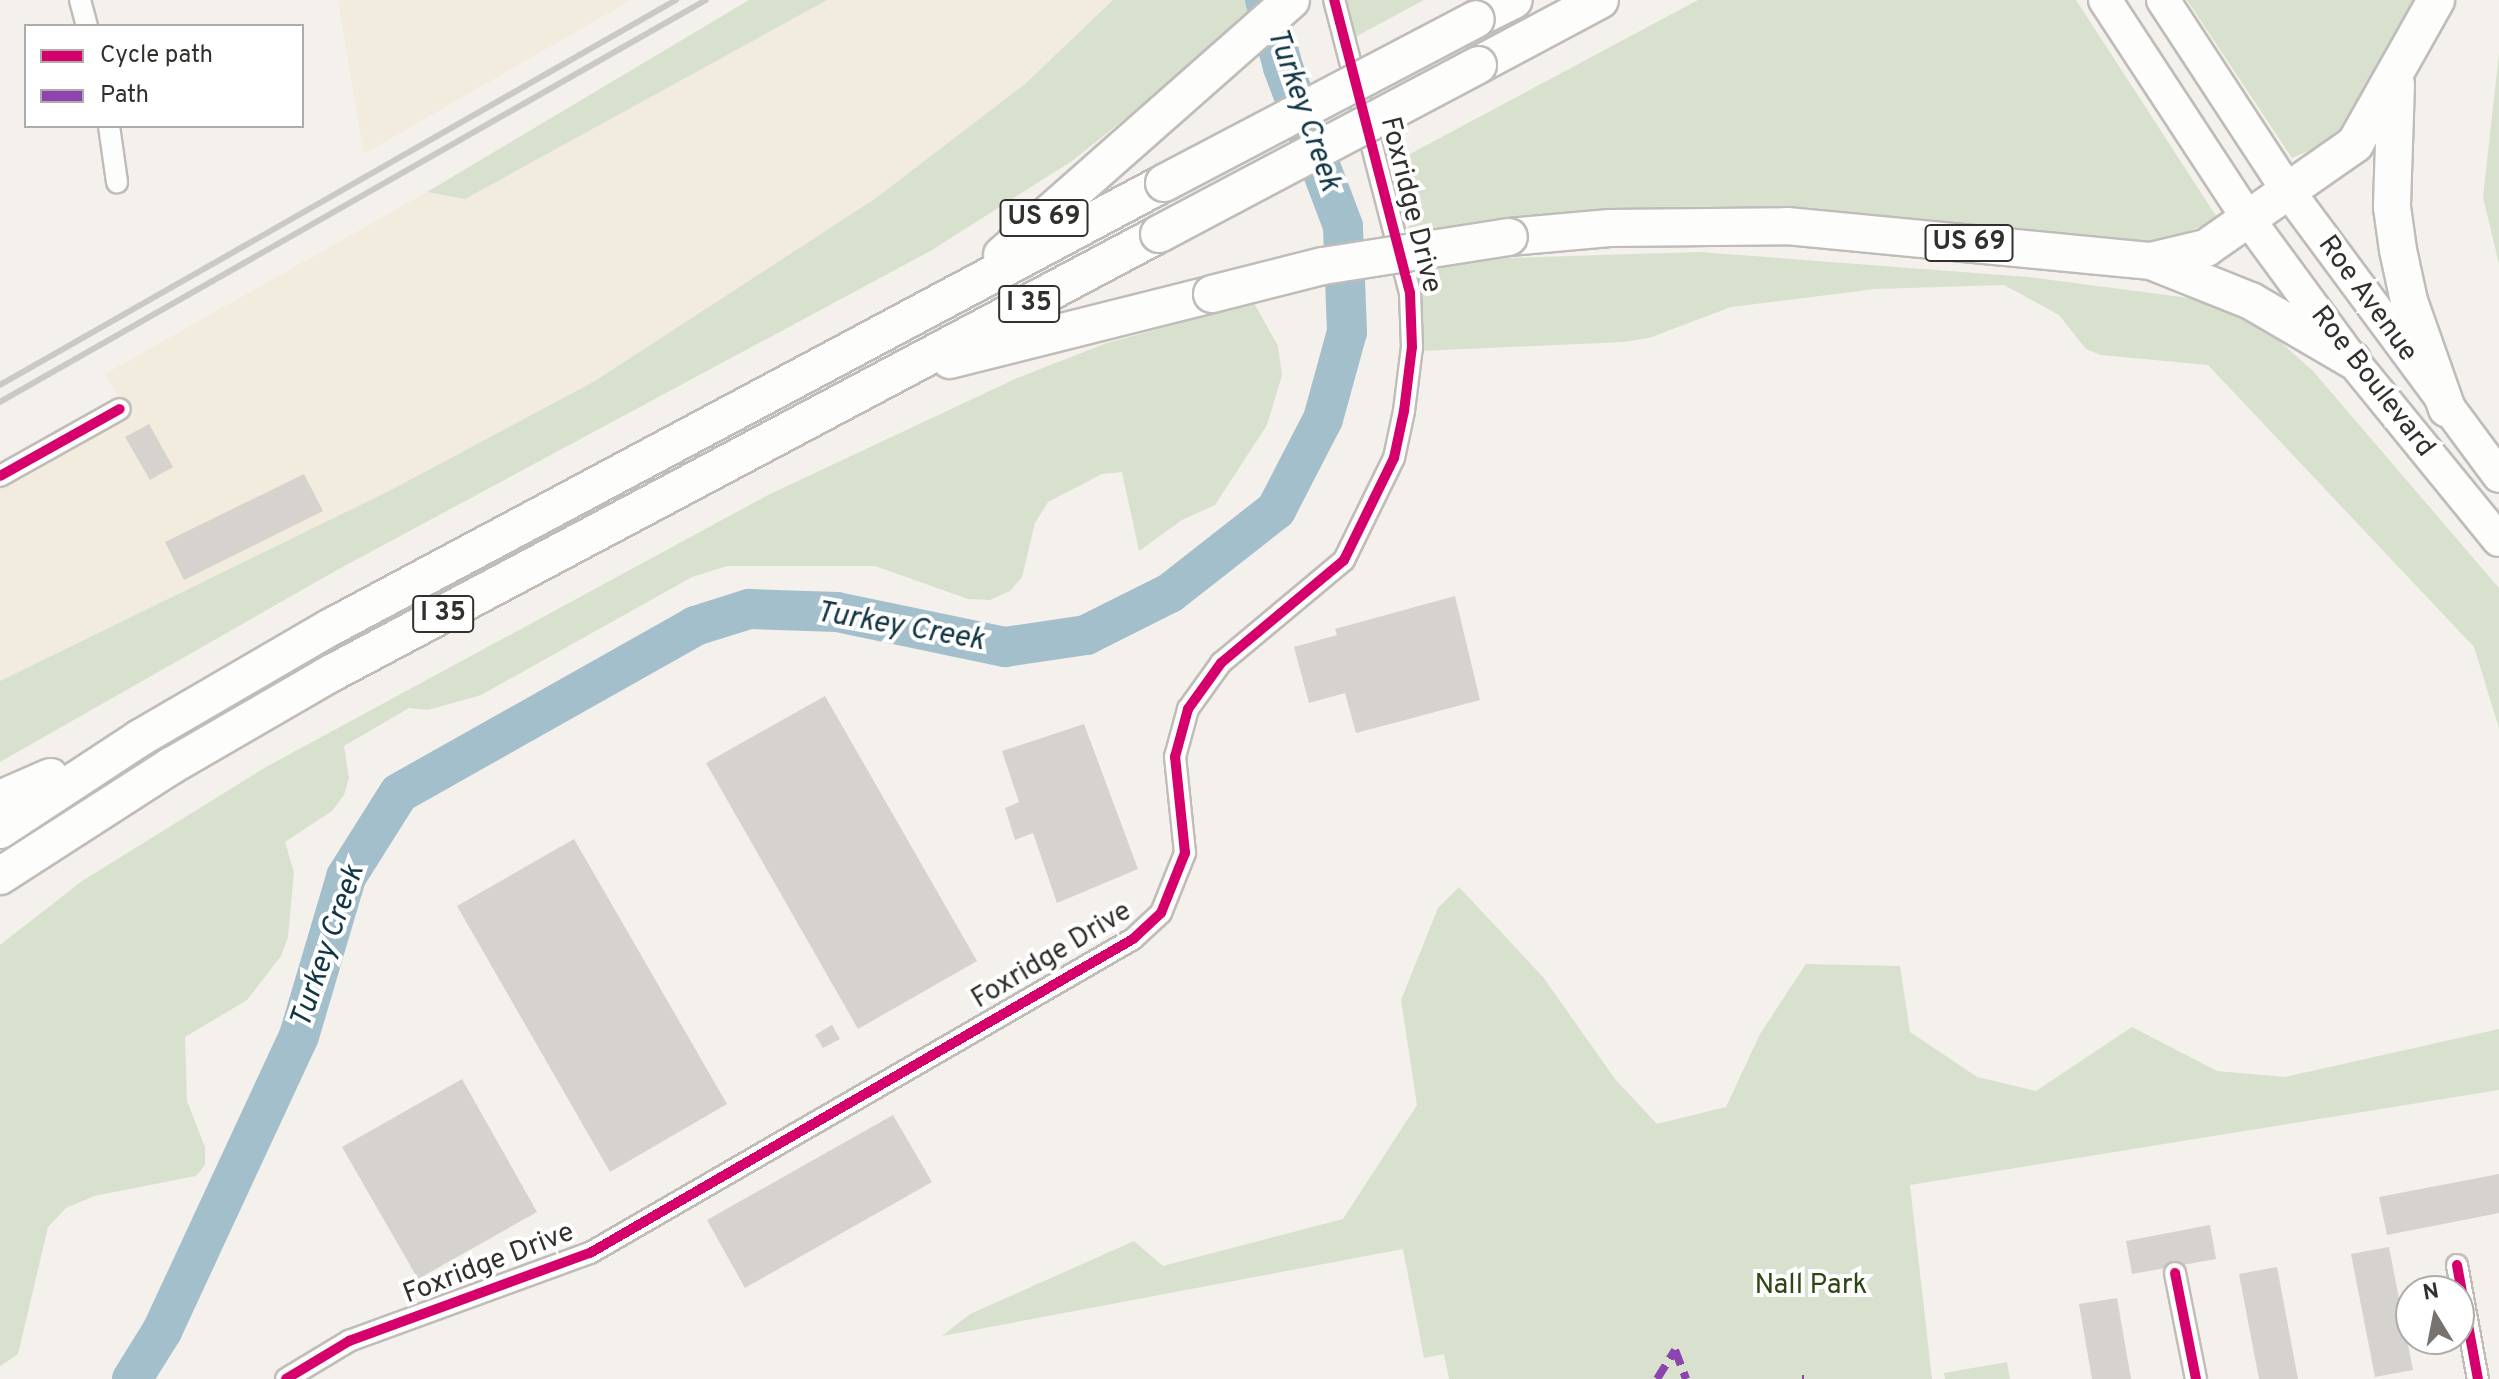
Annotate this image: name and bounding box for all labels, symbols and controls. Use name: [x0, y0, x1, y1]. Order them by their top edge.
legend: [24, 24, 304, 128]
water label: Turkey Creek: [1257, 24, 1347, 196]
text: Cycle path: [100, 41, 213, 71]
text: Path: [100, 81, 149, 111]
street label: Foxridge Drive: [1372, 113, 1448, 297]
road number: US 69: [998, 196, 1090, 240]
road number: US 69: [1923, 221, 2015, 265]
street label: Roe Avenue: [2310, 229, 2424, 369]
road number: I 35: [997, 282, 1061, 326]
street label: Roe Boulevard: [2303, 300, 2441, 464]
road number: I 35: [411, 592, 475, 636]
water label: Turkey Creek: [813, 596, 987, 660]
water label: Turkey Creek: [284, 861, 374, 1033]
street label: Foxridge Drive: [966, 895, 1138, 1017]
street label: Foxridge Drive: [399, 1216, 579, 1312]
park label: Nall Park: [1755, 1269, 1867, 1303]
north arrow: [2395, 1275, 2475, 1355]
text: N: [2421, 1278, 2441, 1308]

